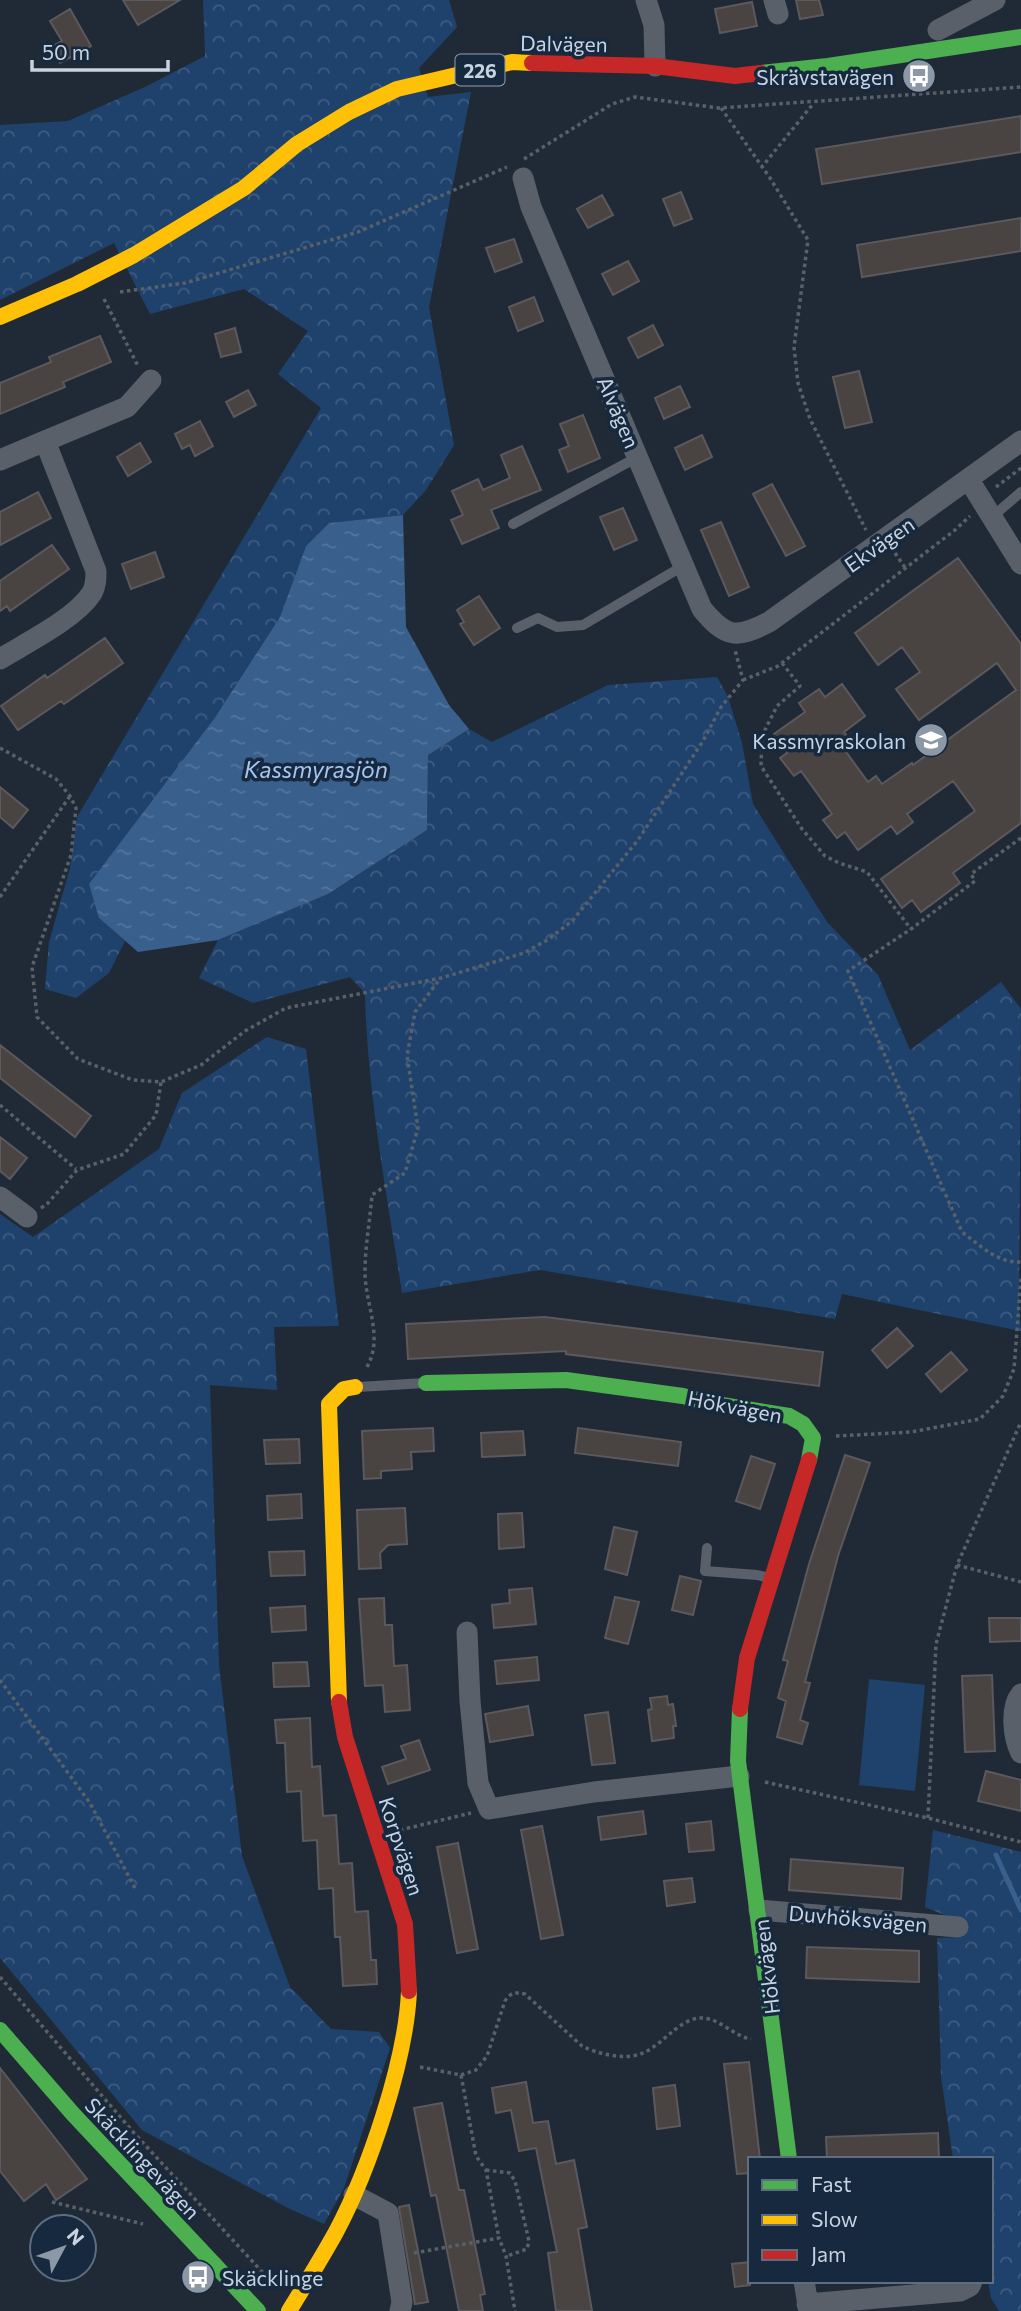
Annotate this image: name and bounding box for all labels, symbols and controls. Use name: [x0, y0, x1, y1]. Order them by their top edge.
scale bar: [32, 28, 168, 72]
street label: Dalvägen: [520, 30, 608, 56]
text: 50 m: [42, 39, 90, 64]
road number: 226: [456, 54, 504, 86]
bus stop icon: Skrävstavägen: [900, 57, 938, 95]
place label: Skrävstavägen: [756, 64, 894, 89]
street label: Alvägen: [593, 372, 645, 452]
street label: Ekvägen: [839, 511, 919, 577]
school or university icon: Kassmyraskolan: [912, 721, 950, 759]
place label: Kassmyraskolan: [752, 728, 906, 753]
water label: Kassmyrasjön: [244, 755, 388, 783]
street label: Hökvägen: [686, 1385, 784, 1427]
street label: Korpvägen: [374, 1794, 430, 1898]
street label: Duvhöksvägen: [788, 1899, 928, 1937]
street label: Hökvägen: [748, 1918, 784, 2016]
street label: Skäcklingevägen: [80, 2092, 206, 2224]
legend: [748, 2157, 993, 2283]
text: Fast: [811, 2171, 852, 2196]
text: Slow: [811, 2206, 858, 2231]
north arrow: [28, 2213, 98, 2283]
text: N: [63, 2224, 90, 2249]
text: Jam: [811, 2241, 846, 2266]
bus stop icon: Skäcklinge: [179, 2258, 217, 2296]
place label: Skäcklinge: [222, 2265, 323, 2290]

